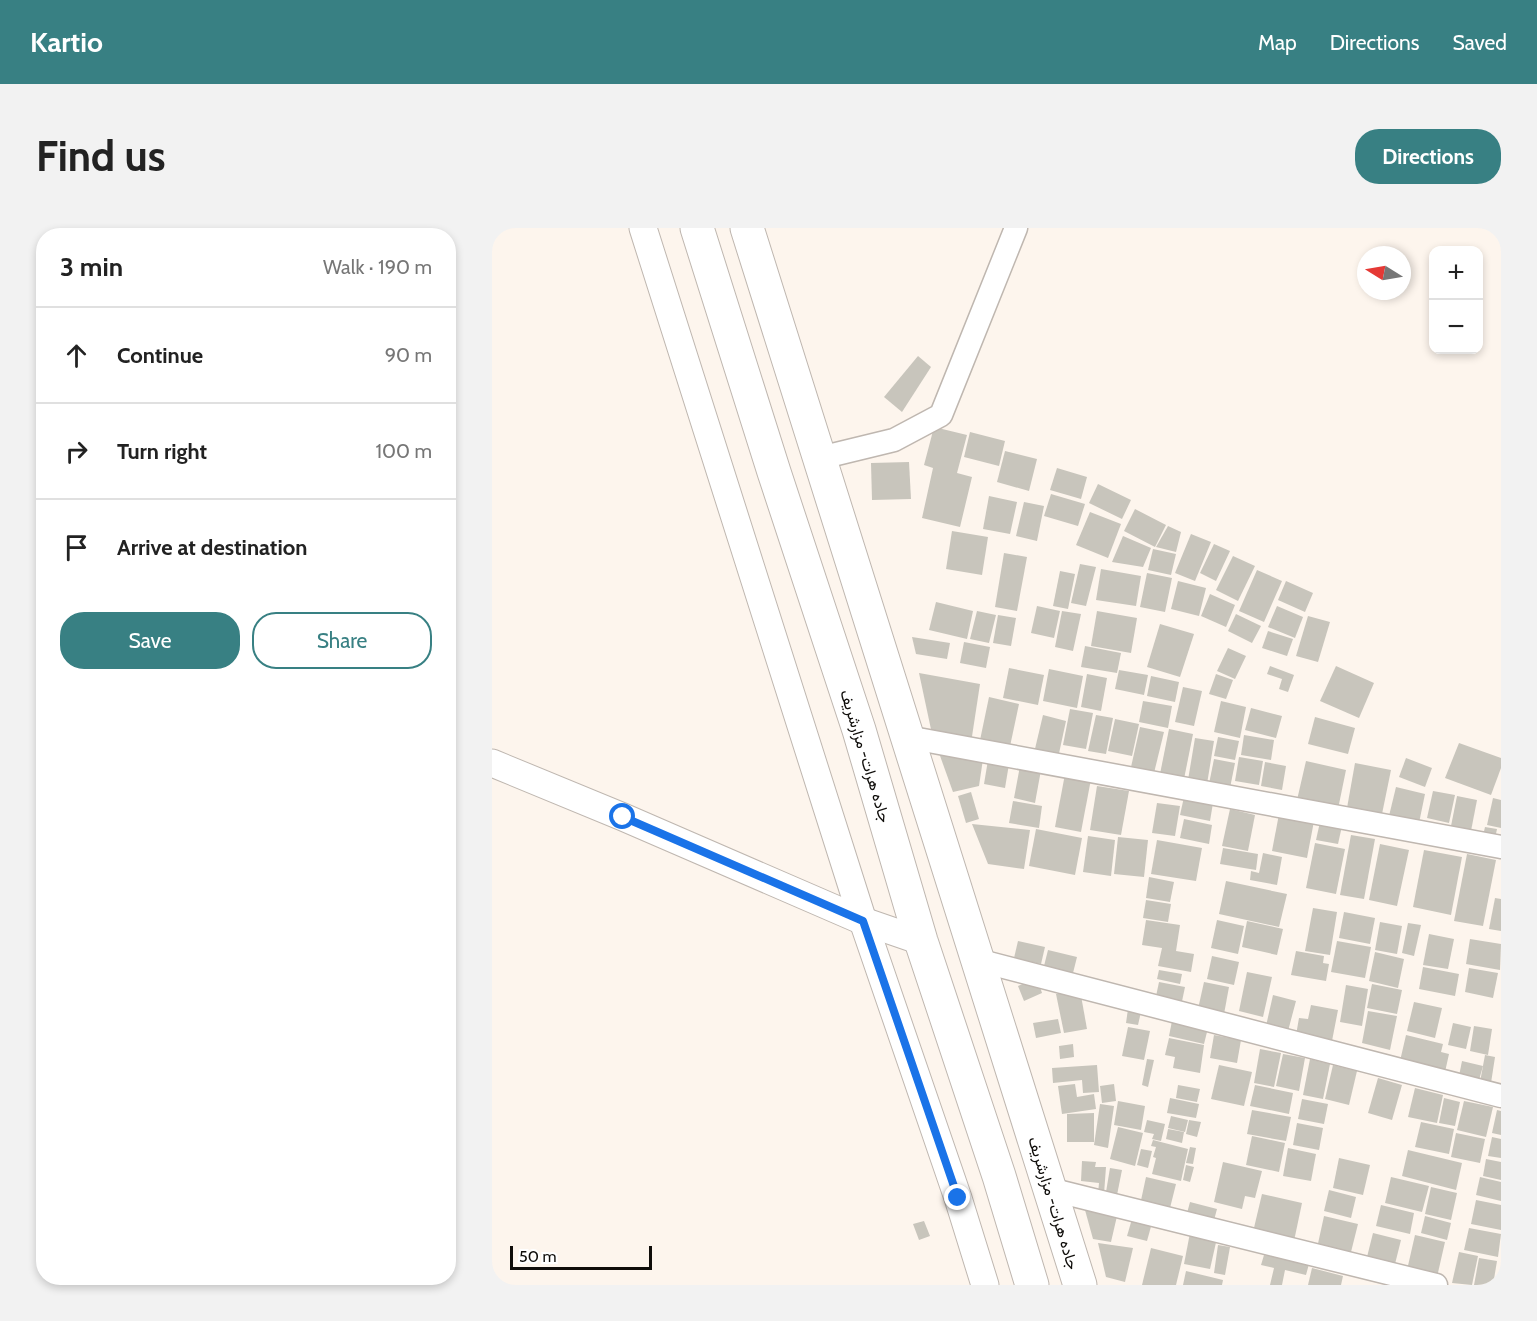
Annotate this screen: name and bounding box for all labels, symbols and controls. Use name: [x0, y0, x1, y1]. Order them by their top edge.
text: Kartio: [30, 25, 103, 59]
text: Map: [1258, 30, 1297, 55]
text: Directions: [1330, 30, 1419, 55]
text: Saved: [1452, 30, 1507, 55]
button: Directions: [1355, 129, 1501, 184]
text: Find us: [36, 130, 165, 182]
north arrow: [1357, 246, 1411, 300]
map controls: [1429, 246, 1483, 354]
button: +: [1429, 246, 1483, 300]
text: 3 min: [60, 251, 123, 283]
text: Walk · 190 m: [323, 255, 432, 279]
button: −: [1429, 300, 1483, 354]
icon: ahead: [60, 339, 93, 372]
text: Continue: [117, 342, 203, 369]
text: 90 m: [385, 343, 432, 367]
icon: right: [60, 435, 93, 468]
text: Turn right: [117, 438, 207, 465]
text: 100 m: [376, 439, 432, 463]
icon: arrive: [60, 531, 93, 564]
text: Arrive at destination: [117, 534, 307, 561]
button: Save: [60, 612, 240, 669]
button: Share: [252, 612, 432, 669]
street label: جاده هرات- مزارشریف: [835, 687, 895, 826]
route start: [609, 803, 635, 829]
street label: جاده هرات- مزارشریف: [1023, 1134, 1083, 1273]
route end: [944, 1184, 970, 1210]
scale bar: [510, 1243, 652, 1270]
text: 50 m: [519, 1247, 556, 1266]

